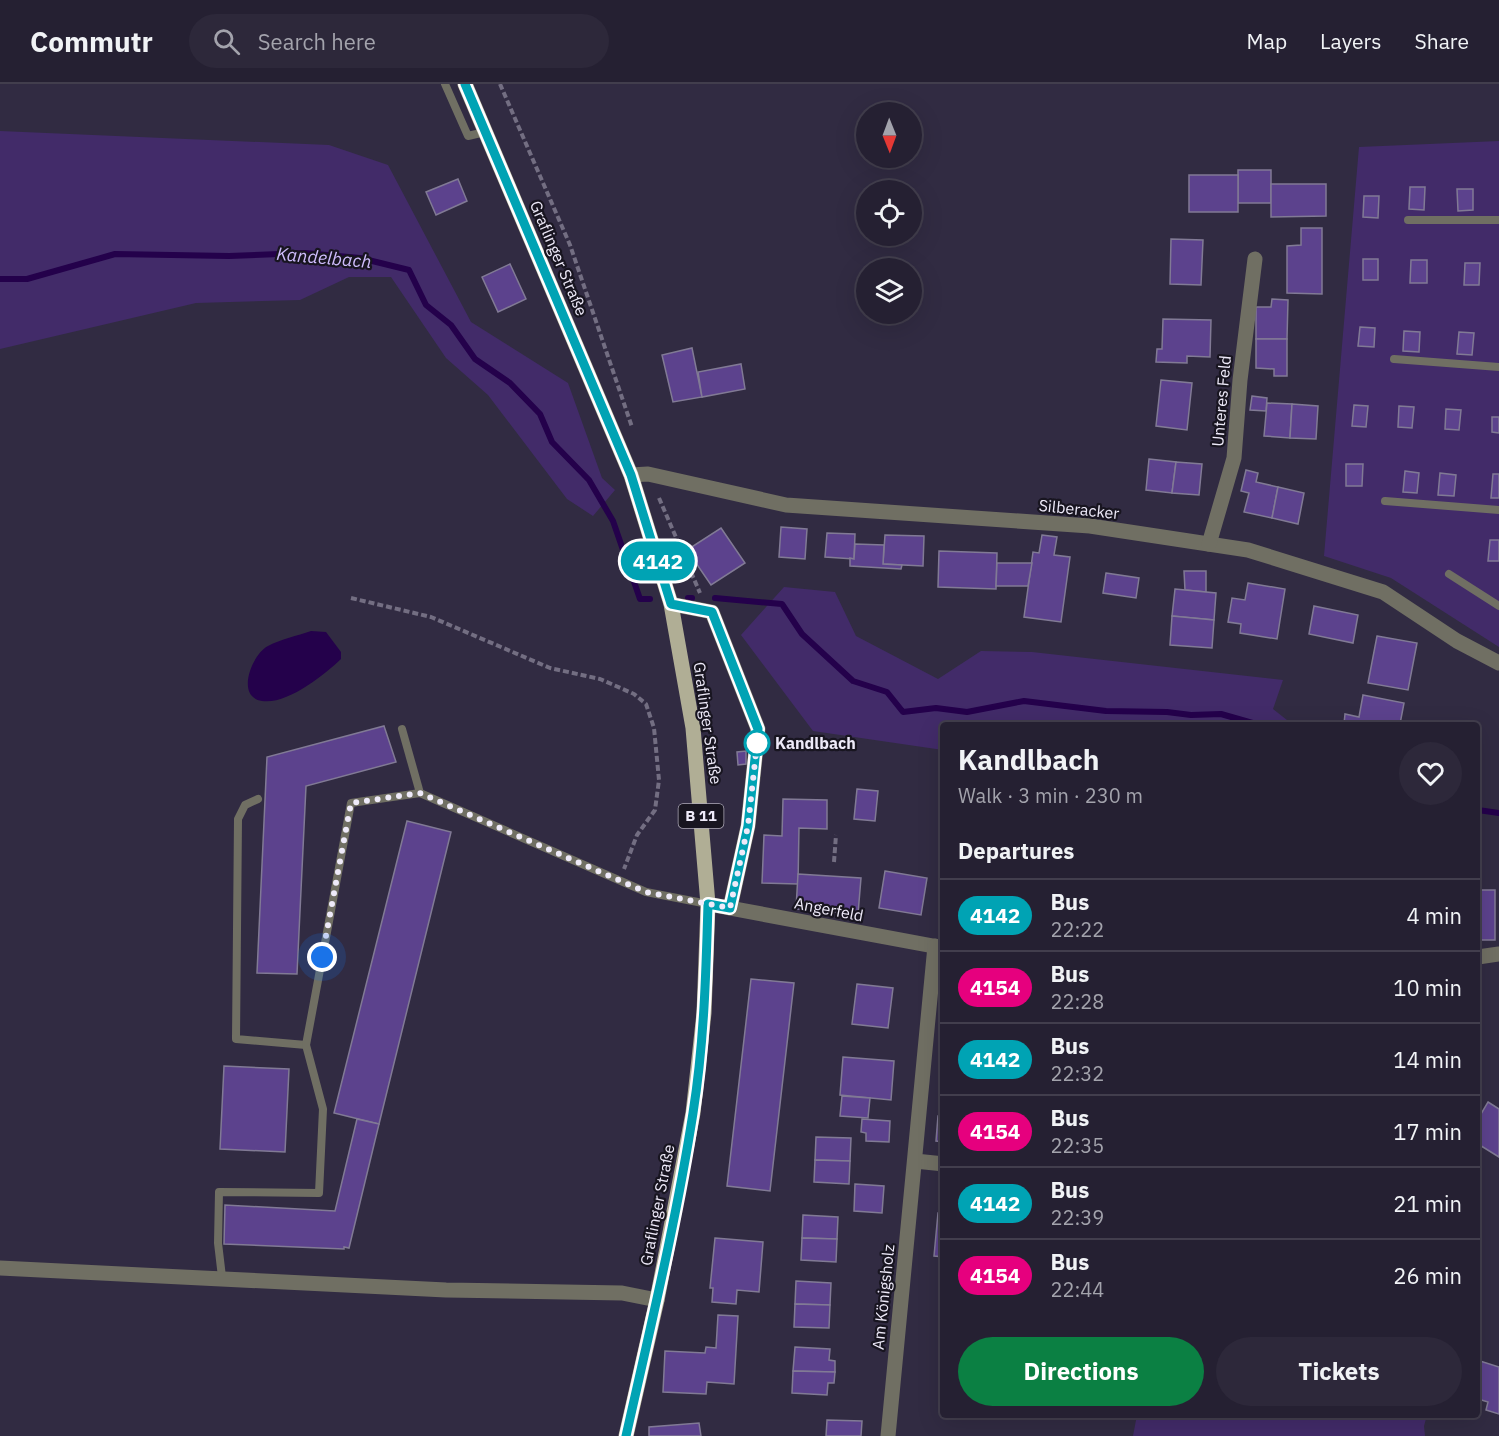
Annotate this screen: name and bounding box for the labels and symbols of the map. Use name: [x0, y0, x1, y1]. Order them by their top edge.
north arrow: [856, 102, 922, 168]
street label: Graflinger Straße: [526, 197, 592, 319]
water label: Kandelbach: [276, 242, 372, 273]
street label: Unteres Feld: [1207, 355, 1235, 447]
street label: Silberacker: [1038, 495, 1120, 523]
line badge: 4142: [616, 542, 700, 580]
street label: Graflinger Straße: [690, 661, 727, 786]
marker: Kandlbach: [744, 730, 770, 756]
place label: Kandlbach: [775, 733, 856, 753]
road number: B 11: [678, 804, 724, 828]
street label: Angerfeld: [793, 893, 865, 925]
your location: [307, 942, 337, 972]
street label: Graflinger Straße: [635, 1142, 679, 1267]
street label: Am Königsholz: [868, 1243, 898, 1351]

